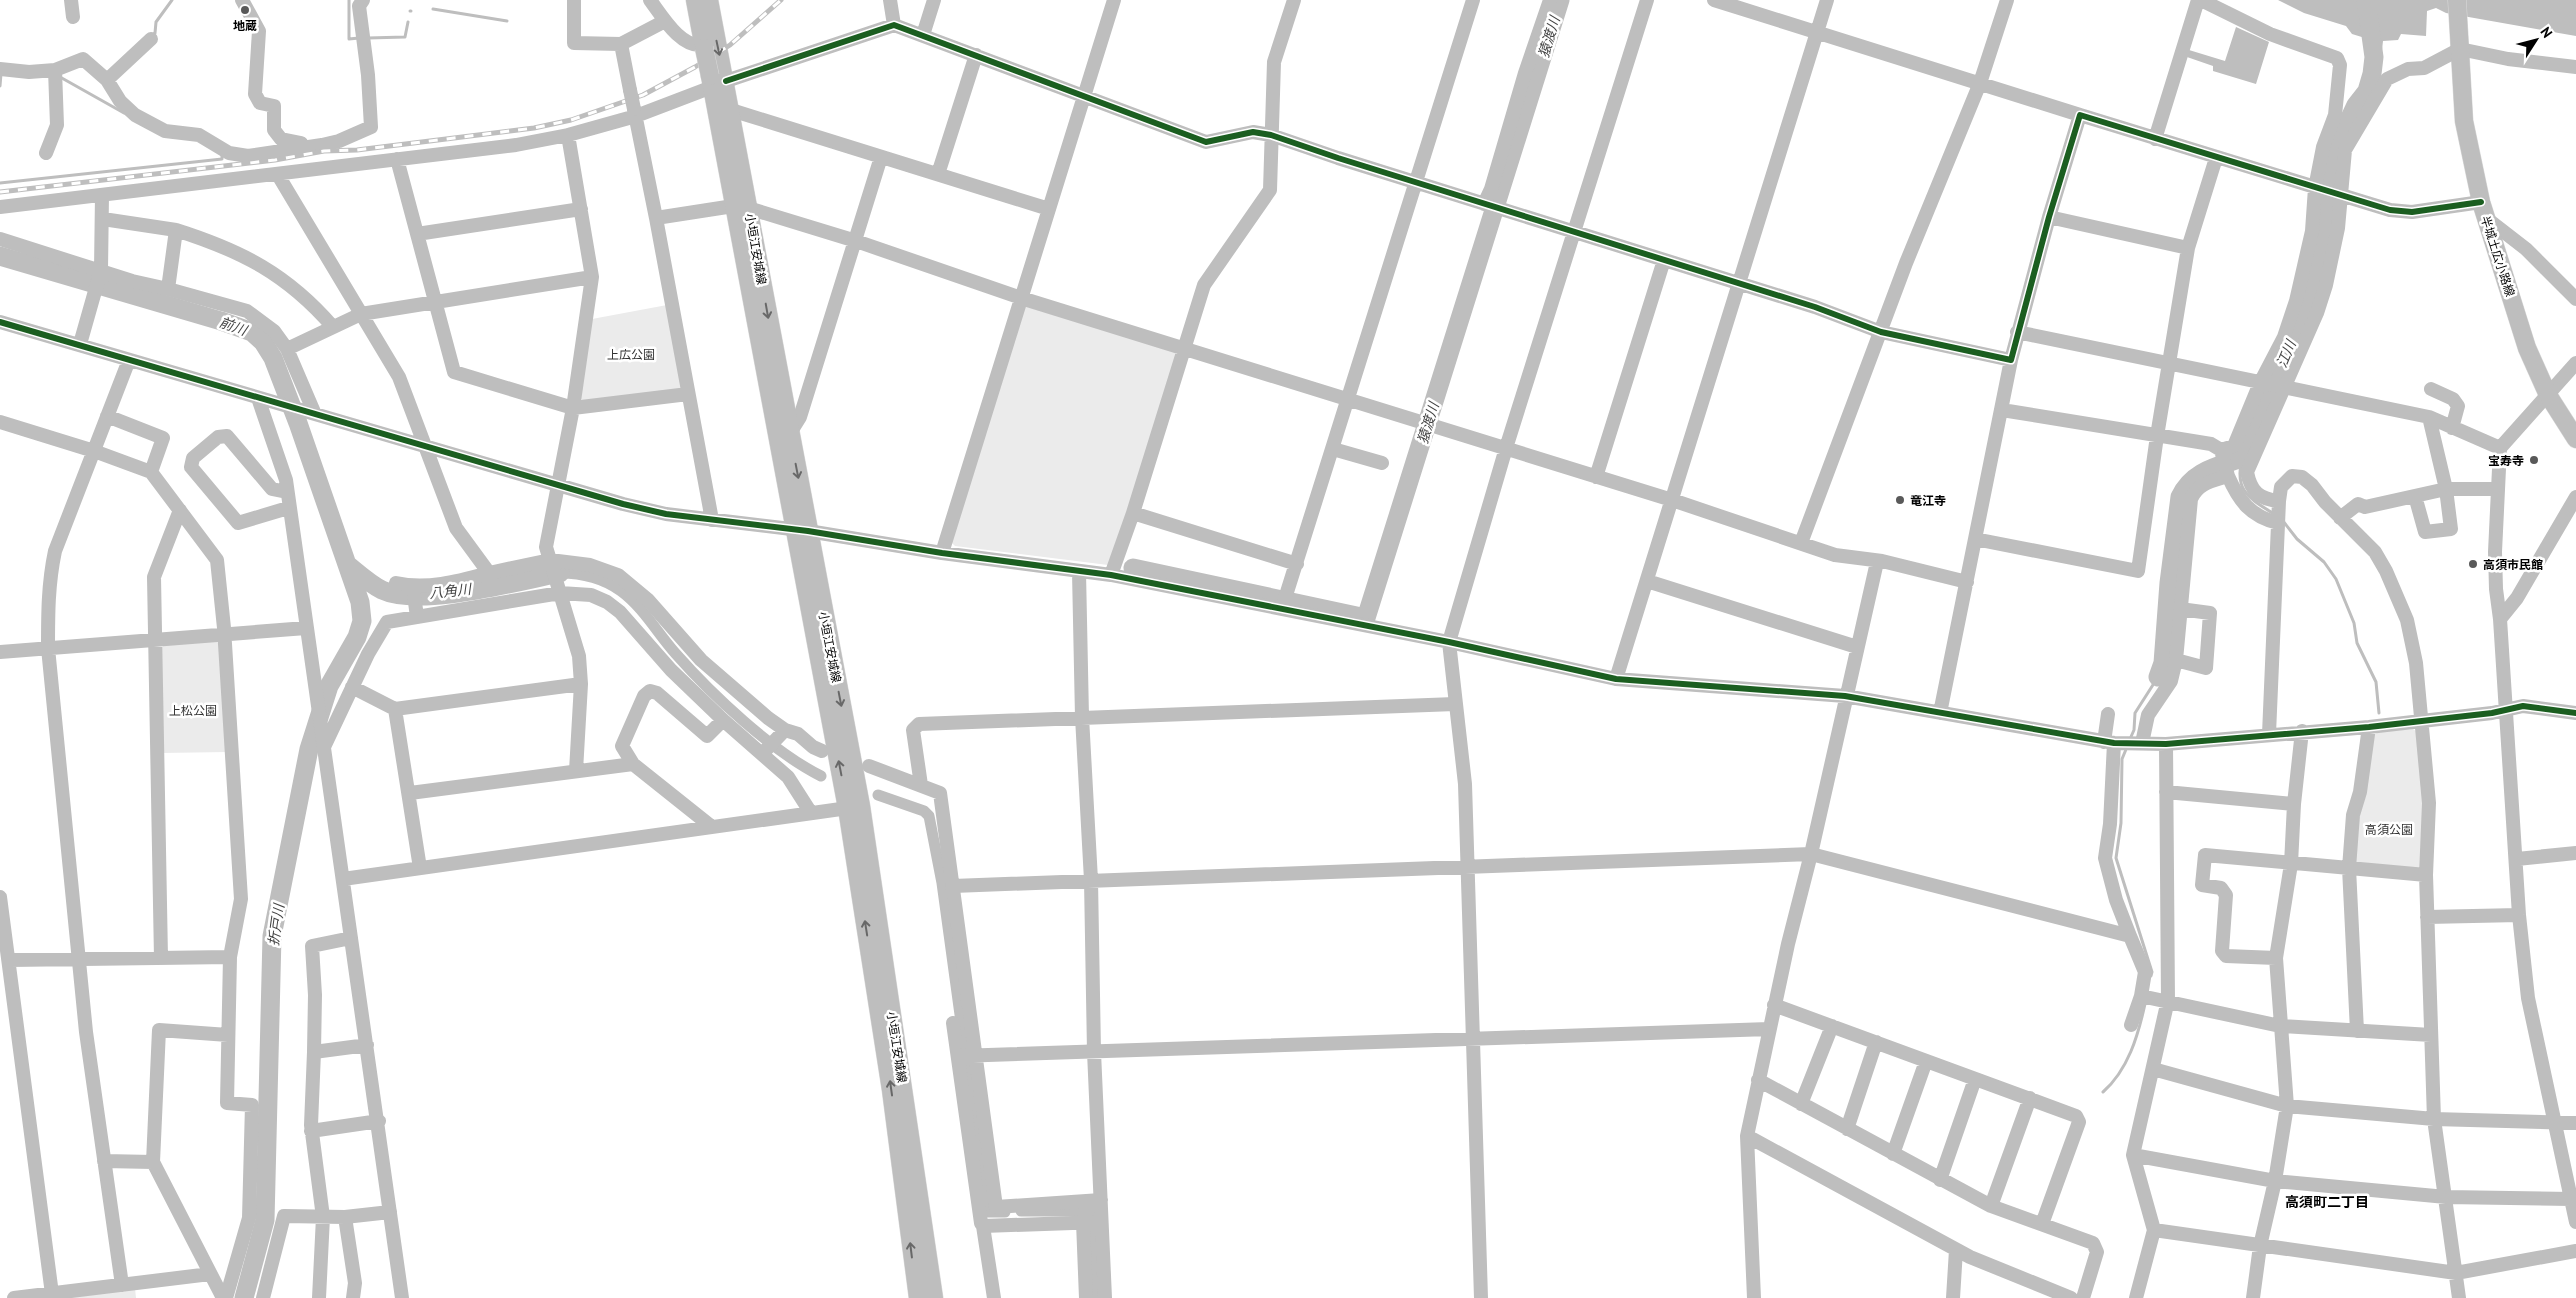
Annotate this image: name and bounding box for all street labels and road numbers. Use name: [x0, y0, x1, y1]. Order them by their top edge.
street label: 小垣江安城線: [742, 212, 770, 286]
street label: 半城土広小路線: [2478, 214, 2518, 298]
street label: 小垣江安城線: [816, 610, 844, 684]
street label: 小垣江安城線: [884, 1010, 910, 1084]

